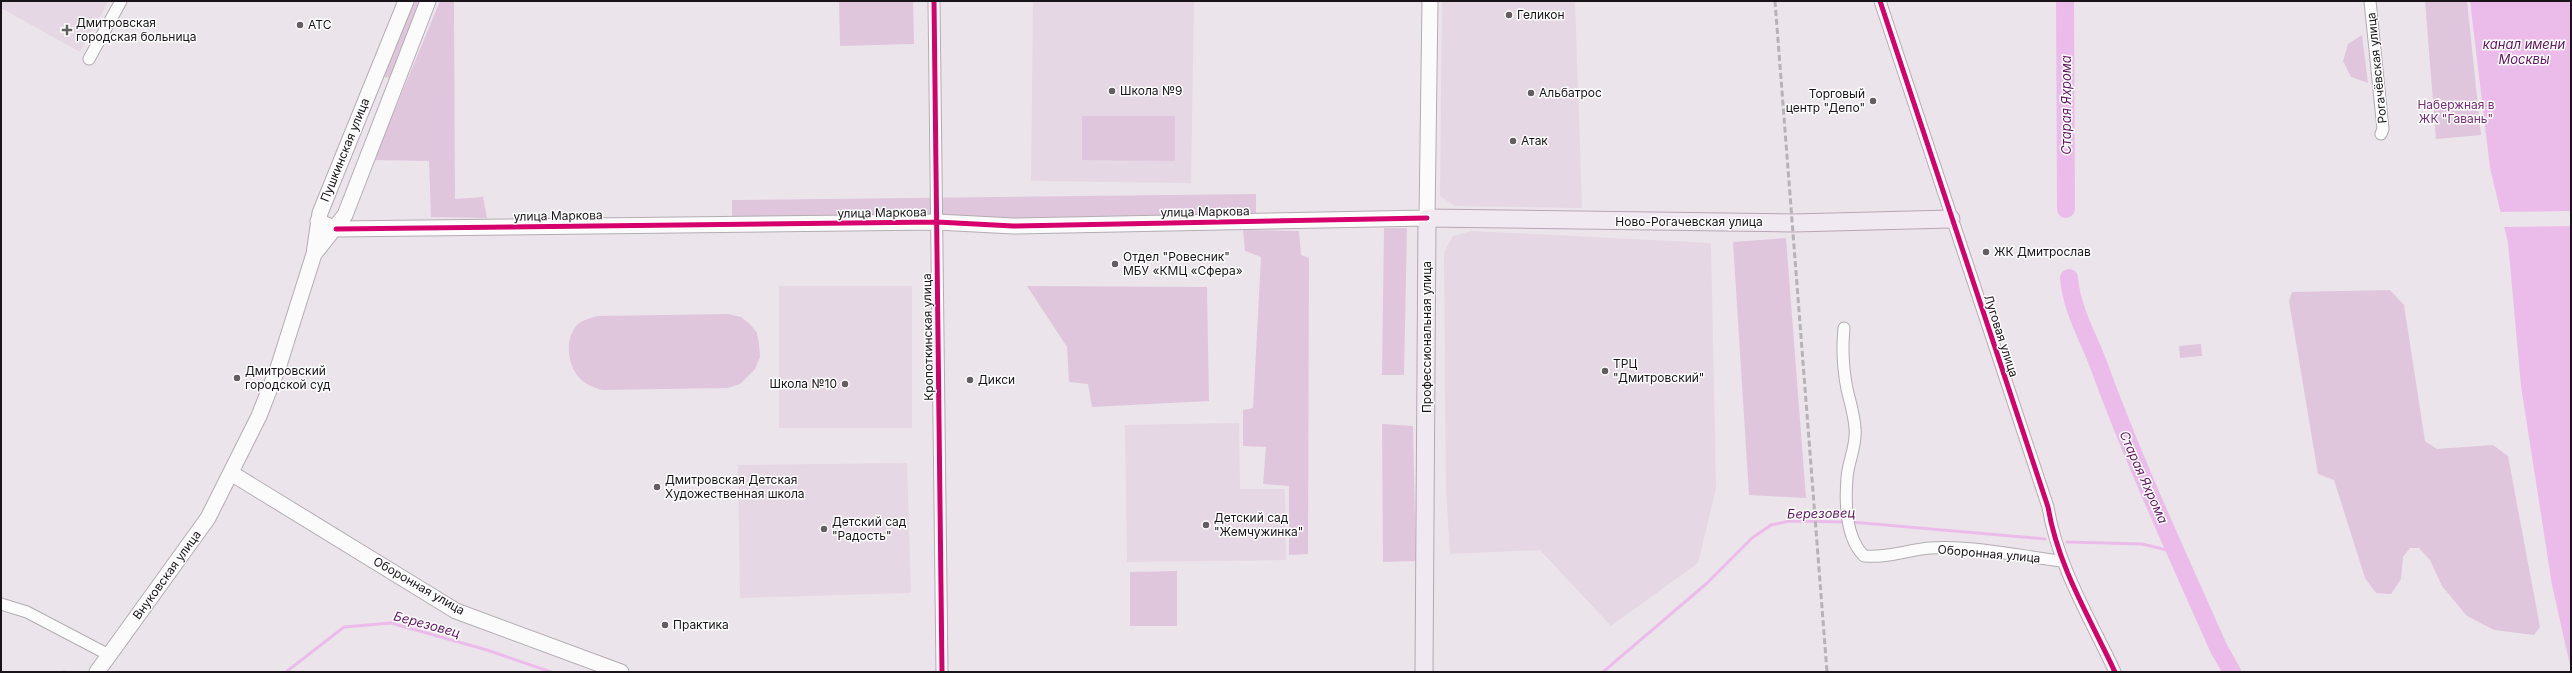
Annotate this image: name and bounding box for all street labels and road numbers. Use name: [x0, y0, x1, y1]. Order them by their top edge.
street label: Рогачёвская улица: [2363, 12, 2390, 124]
street label: Пушкинская улица: [317, 96, 372, 204]
street label: улица Маркова: [1160, 203, 1250, 220]
street label: улица Маркова: [837, 204, 927, 221]
street label: улица Маркова: [513, 207, 603, 224]
street label: Ново-Рогачевская улица: [1615, 214, 1763, 229]
street label: Профессиональная улица: [1419, 261, 1434, 413]
street label: Кропоткинская улица: [919, 273, 936, 401]
street label: Луговая улица: [1981, 293, 2022, 379]
street label: Внуковская улица: [129, 527, 204, 622]
street label: Оборонная улица: [1937, 542, 2041, 565]
street label: Оборонная улица: [371, 553, 468, 618]

